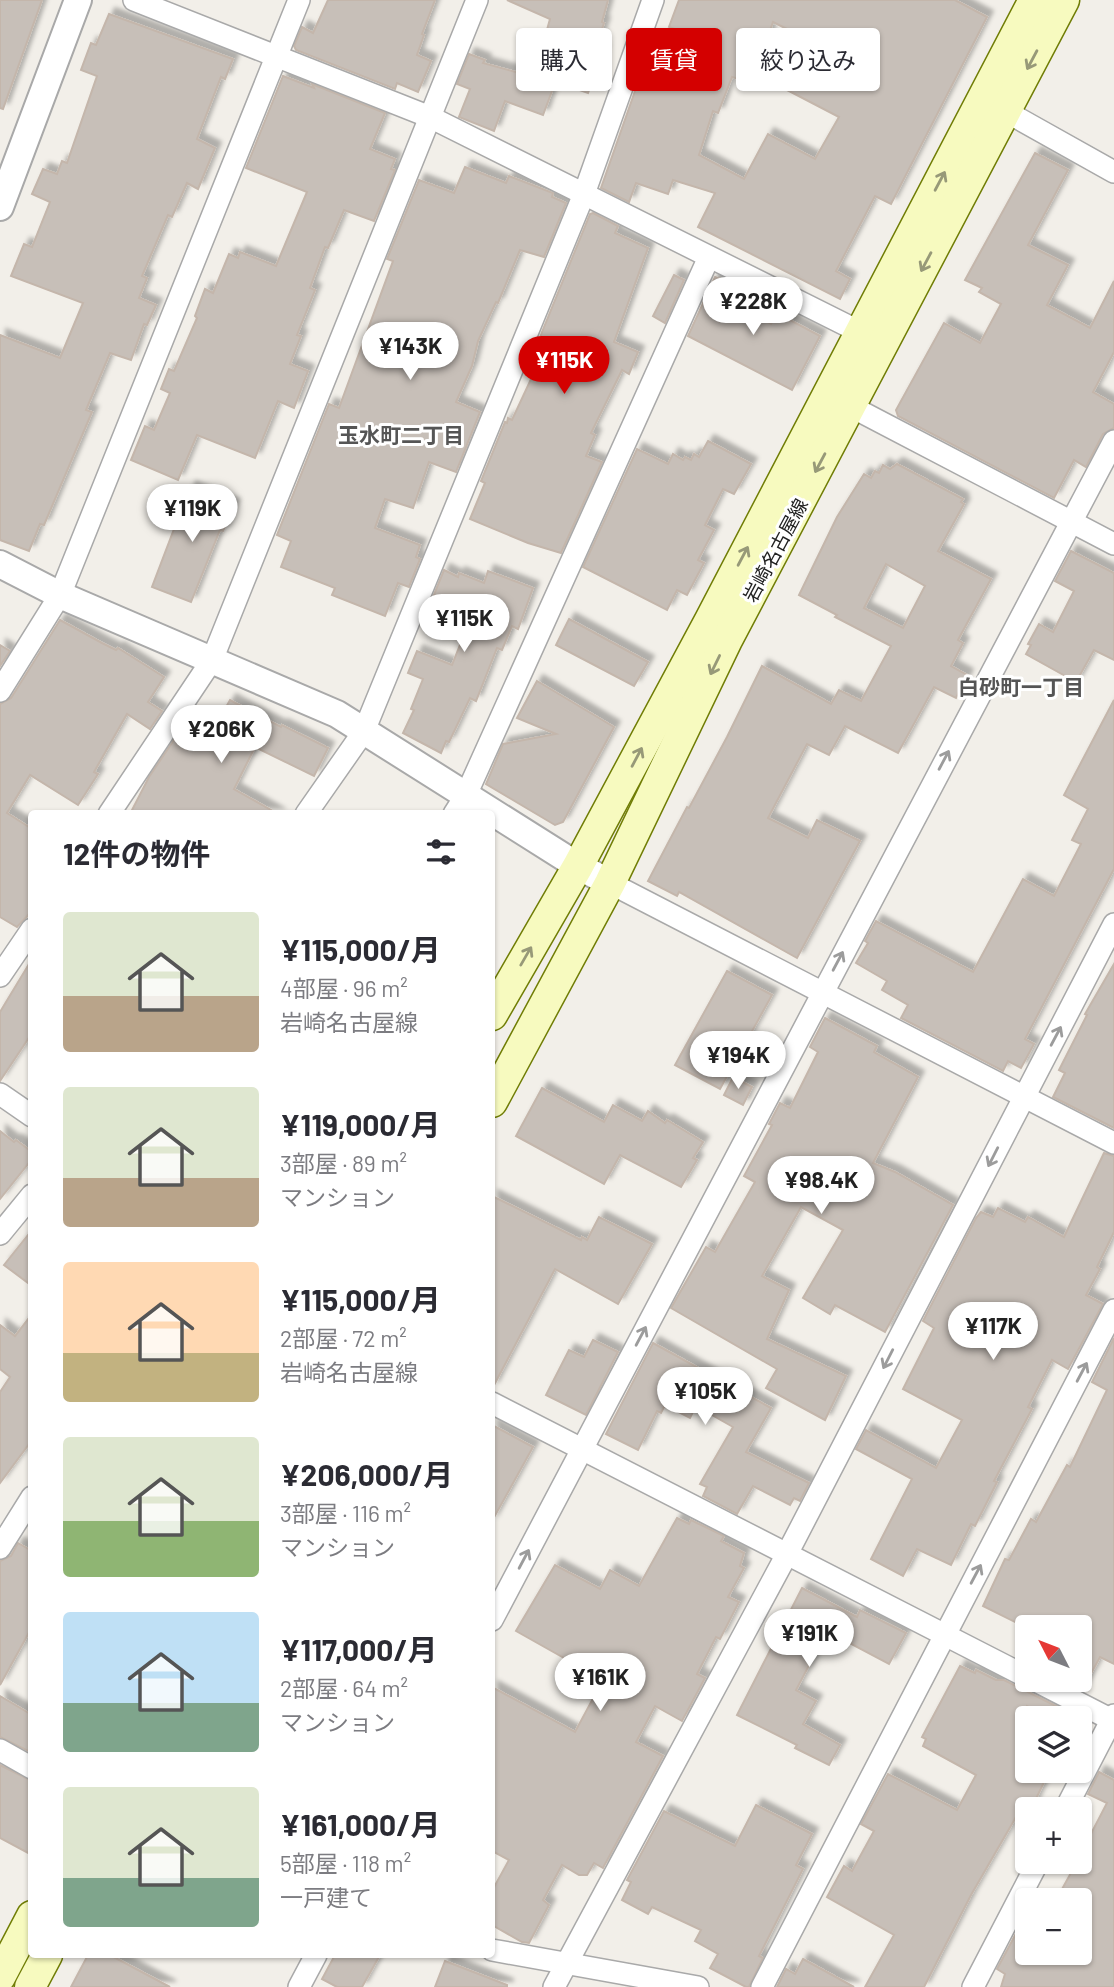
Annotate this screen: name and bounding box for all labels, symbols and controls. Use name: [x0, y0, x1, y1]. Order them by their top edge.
chip: 購入: [516, 28, 612, 91]
chip: 賃貸: [626, 28, 722, 91]
chip: 絞り込み: [736, 28, 880, 91]
one-way arrow: [1025, 50, 1039, 70]
one-way arrow: [934, 171, 947, 192]
one-way arrow: [919, 251, 932, 272]
pin: ¥228K: [704, 278, 802, 337]
text: ¥228K: [719, 286, 787, 314]
pin: ¥143K: [361, 322, 459, 382]
text: ¥143K: [378, 331, 442, 359]
pin: ¥115K: [515, 336, 613, 396]
text: ¥115K: [534, 345, 594, 373]
district label: 玉水町二丁目: [338, 422, 464, 447]
one-way arrow: [813, 452, 826, 473]
pin: ¥119K: [143, 484, 241, 544]
text: ¥119K: [163, 493, 221, 521]
street label: 岩崎名古屋線: [738, 494, 812, 606]
one-way arrow: [737, 546, 751, 567]
pin: ¥115K: [415, 594, 513, 654]
text: ¥115K: [434, 603, 494, 631]
one-way arrow: [708, 654, 722, 675]
district label: 白砂町一丁目: [958, 674, 1084, 699]
pin: ¥206K: [172, 706, 270, 765]
text: ¥206K: [187, 714, 255, 742]
one-way arrow: [630, 747, 644, 768]
one-way arrow: [938, 750, 952, 771]
icon: filters: [422, 833, 460, 871]
text: 12件の物件: [63, 835, 210, 871]
text: ¥115,000/月: [280, 931, 441, 967]
icon: home: [119, 940, 203, 1024]
one-way arrow: [519, 946, 533, 966]
one-way arrow: [831, 952, 845, 972]
text: 4部屋 · 96 m²: [280, 974, 408, 1002]
text: 岩崎名古屋線: [280, 1008, 418, 1036]
one-way arrow: [1049, 1026, 1063, 1047]
pin: ¥194K: [689, 1032, 787, 1091]
text: ¥194K: [706, 1040, 770, 1068]
text: ¥119,000/月: [280, 1106, 441, 1142]
icon: home: [119, 1115, 203, 1199]
one-way arrow: [985, 1146, 999, 1167]
text: 3部屋 · 89 m²: [280, 1149, 407, 1177]
pin: ¥98.4K: [764, 1156, 878, 1216]
text: ¥98.4K: [784, 1165, 858, 1193]
text: マンション: [280, 1183, 395, 1211]
text: ¥115,000/月: [280, 1281, 441, 1317]
icon: home: [119, 1290, 203, 1374]
pin: ¥117K: [944, 1302, 1042, 1362]
text: ¥117K: [964, 1311, 1022, 1339]
text: 2部屋 · 72 m²: [280, 1324, 407, 1352]
one-way arrow: [635, 1326, 648, 1347]
one-way arrow: [880, 1348, 894, 1369]
text: 岩崎名古屋線: [280, 1358, 418, 1386]
one-way arrow: [1075, 1362, 1089, 1383]
pin: ¥105K: [656, 1368, 754, 1427]
text: ¥105K: [673, 1376, 737, 1404]
text: ¥206,000/月: [280, 1456, 453, 1492]
icon: home: [119, 1465, 203, 1549]
text: 3部屋 · 116 m²: [280, 1499, 411, 1527]
text: マンション: [280, 1533, 395, 1561]
one-way arrow: [517, 1549, 531, 1570]
one-way arrow: [970, 1564, 984, 1585]
pin: ¥191K: [760, 1610, 858, 1669]
north arrow: [1015, 1615, 1092, 1692]
map controls: [1015, 1615, 1092, 1965]
text: ¥191K: [780, 1618, 838, 1646]
text: ¥117,000/月: [280, 1631, 438, 1667]
icon: home: [119, 1640, 203, 1724]
pin: ¥161K: [551, 1654, 649, 1713]
text: ¥161K: [571, 1662, 629, 1690]
text: 2部屋 · 64 m²: [280, 1674, 408, 1702]
button: layers: [1015, 1706, 1092, 1783]
text: マンション: [280, 1708, 395, 1736]
button: +: [1015, 1797, 1092, 1874]
text: ¥161,000/月: [280, 1806, 440, 1842]
icon: home: [119, 1815, 203, 1899]
text: 5部屋 · 118 m²: [280, 1849, 411, 1877]
text: 一戸建て: [280, 1883, 372, 1911]
button: −: [1015, 1888, 1092, 1965]

